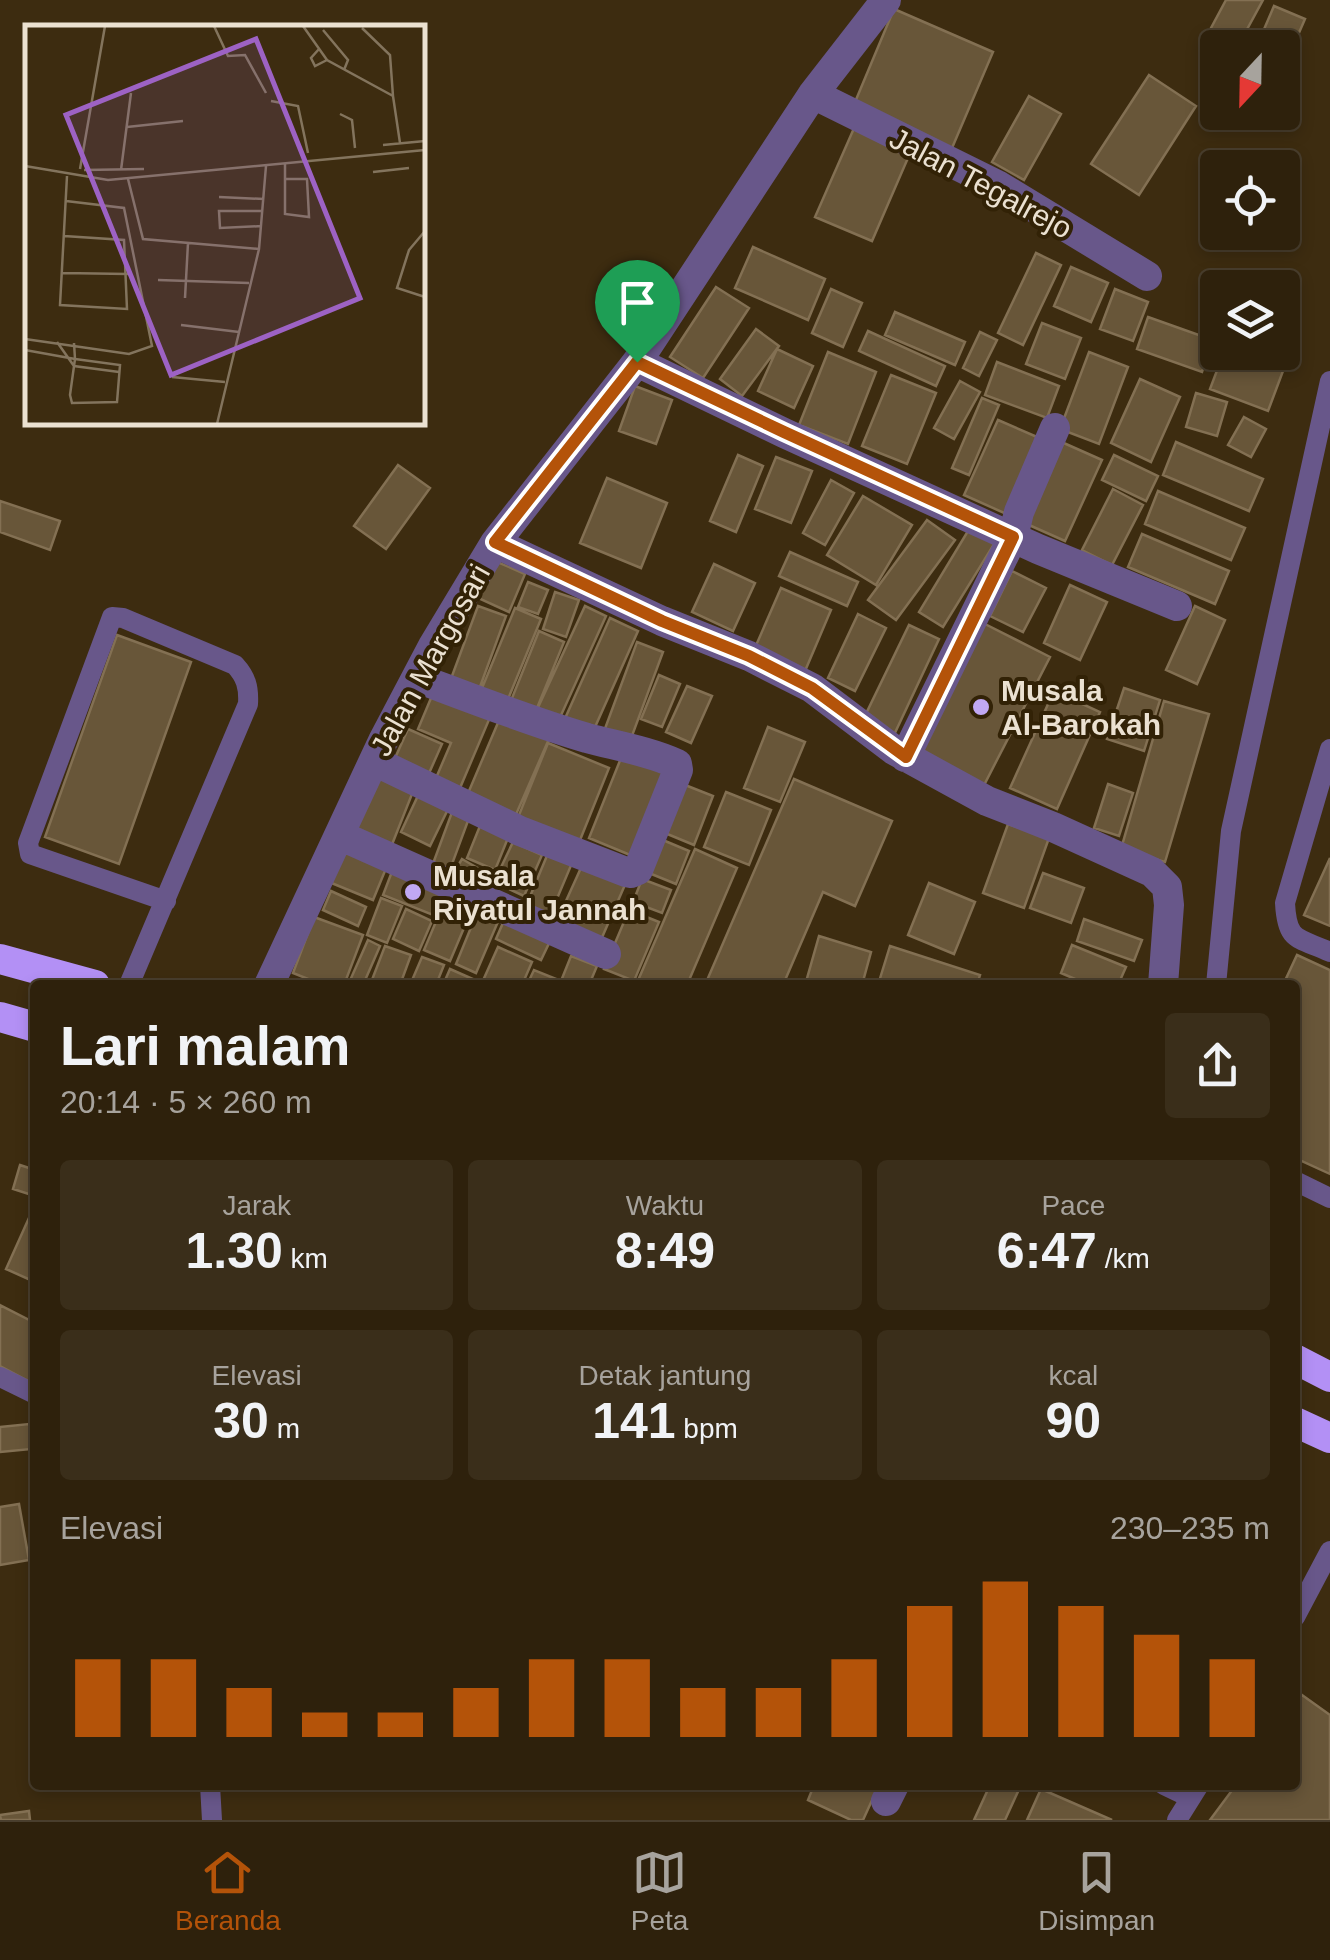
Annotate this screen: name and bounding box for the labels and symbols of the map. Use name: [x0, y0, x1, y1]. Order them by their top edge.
inset map: [25, 25, 425, 425]
north arrow: [1200, 30, 1300, 130]
street label: Jalan Tegalrejo: [884, 121, 1078, 245]
pin: [595, 260, 680, 363]
street label: Jalan Margosari: [364, 559, 496, 761]
place label: Musala Al-Barokah: [1001, 674, 1161, 741]
marker: Musala Al-Barokah: [970, 696, 992, 718]
place label: Musala Riyatul Jannah: [433, 859, 646, 926]
marker: Musala Riyatul Jannah: [402, 881, 424, 903]

